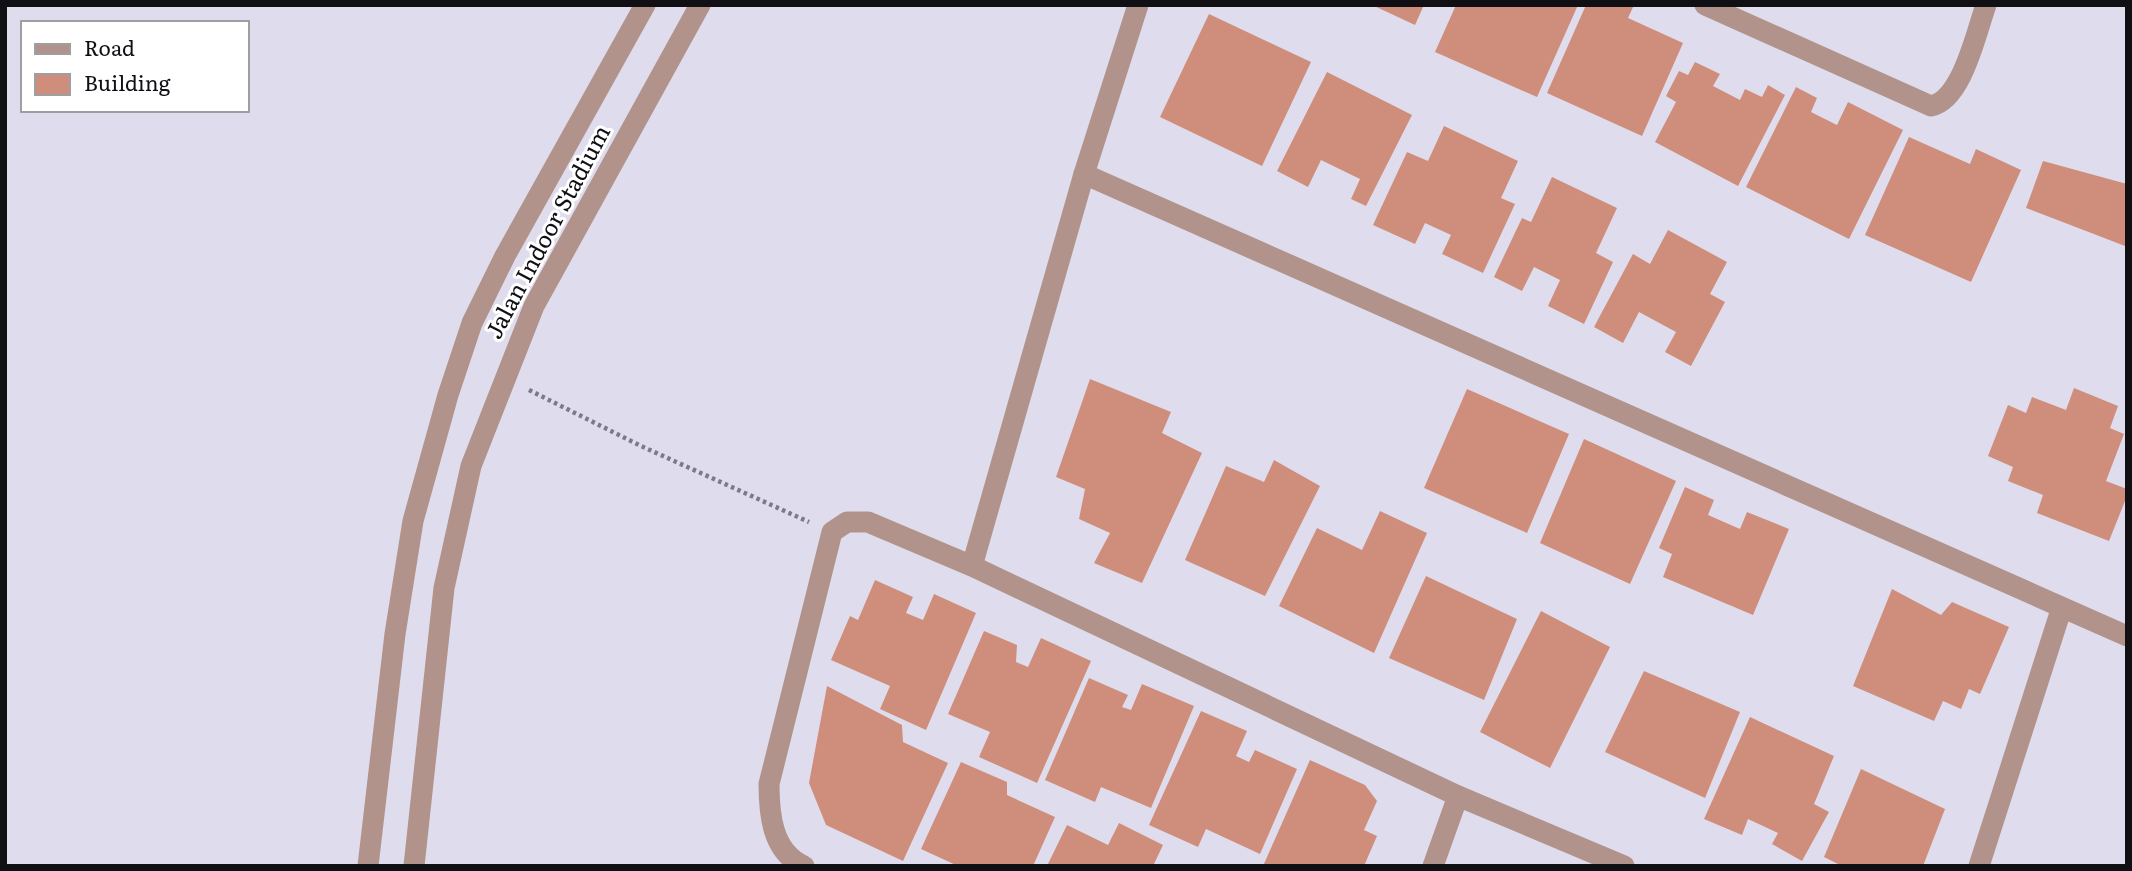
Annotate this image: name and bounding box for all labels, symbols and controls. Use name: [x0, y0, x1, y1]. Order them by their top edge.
legend: [21, 21, 248, 112]
text: Road: [84, 31, 135, 62]
text: Building: [84, 66, 171, 97]
street label: Jalan Indoor Stadium: [475, 118, 617, 344]

